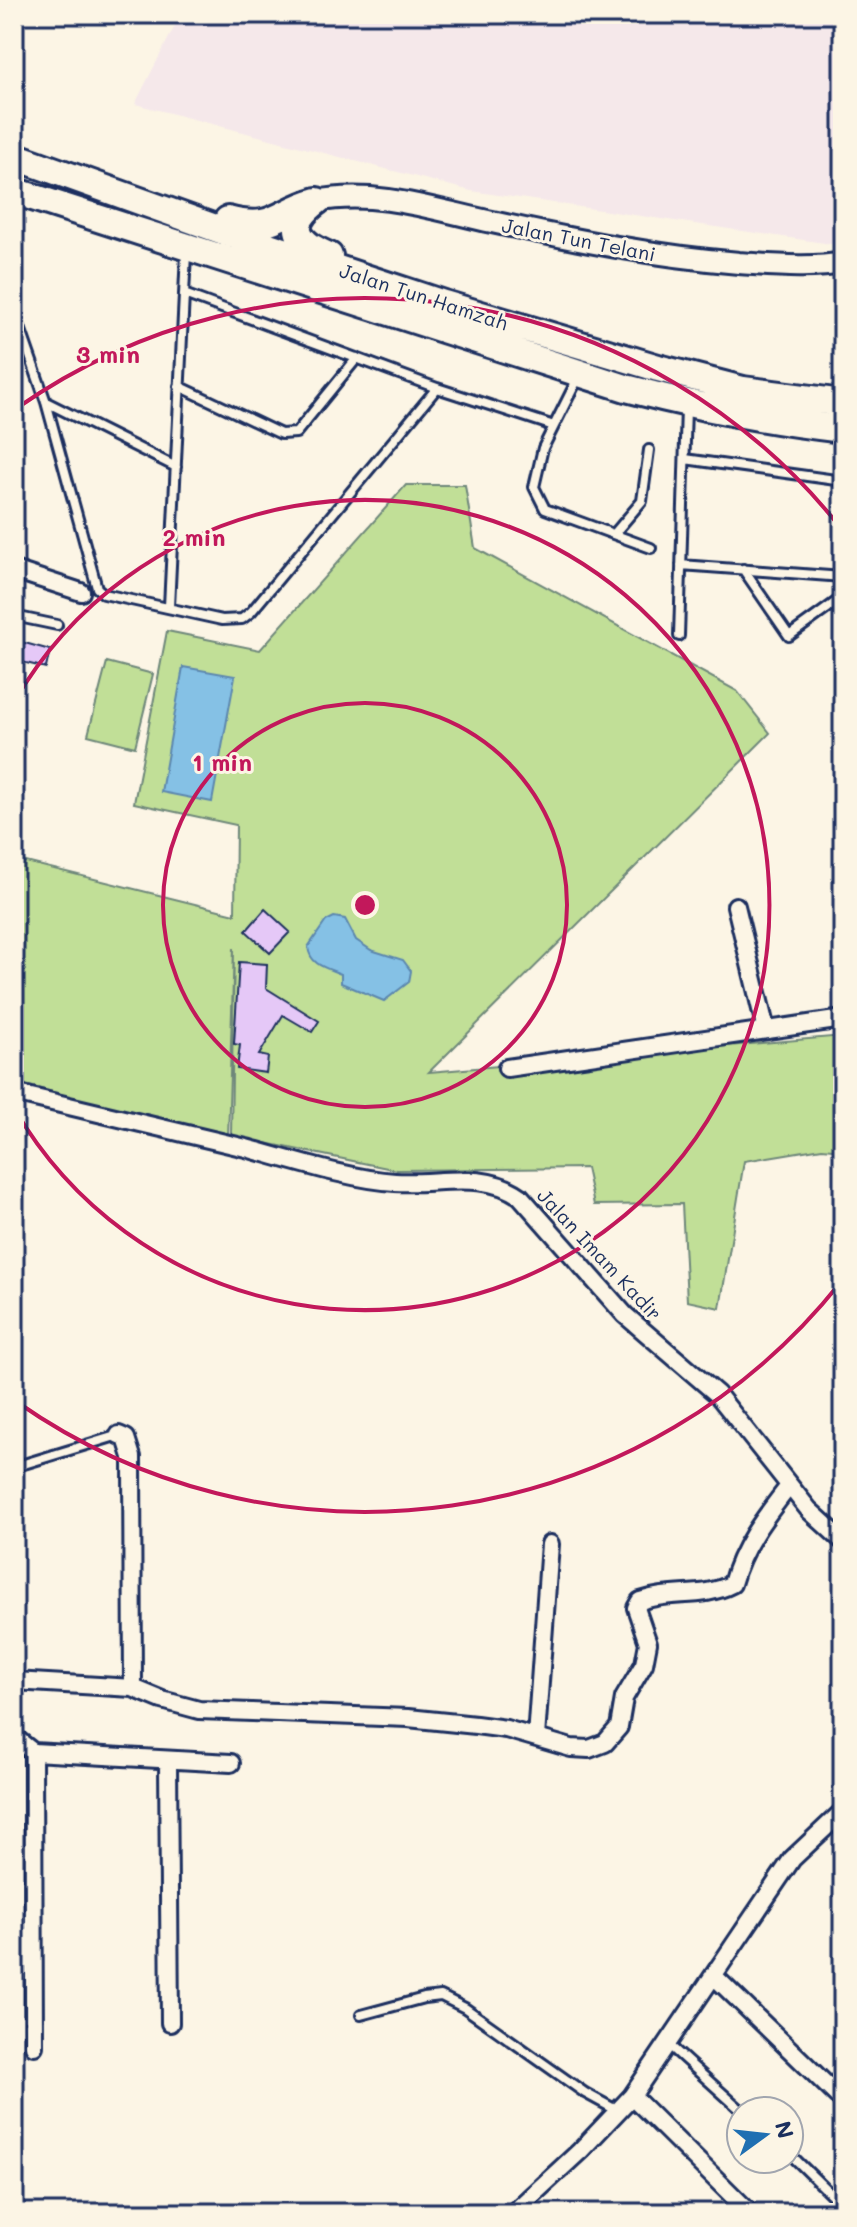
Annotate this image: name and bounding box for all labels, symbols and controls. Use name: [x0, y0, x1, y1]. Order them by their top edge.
street label: Jalan Tun Telani: [500, 211, 658, 267]
street label: Jalan Tun Hamzah: [337, 257, 511, 335]
text: 3 min: [76, 338, 140, 369]
text: 2 min: [163, 521, 226, 552]
text: 1 min: [192, 746, 252, 777]
centre of rings: [351, 891, 379, 919]
street label: Jalan Imam Kadir: [532, 1182, 668, 1326]
north arrow: [725, 2095, 805, 2175]
text: N: [769, 2118, 801, 2142]

